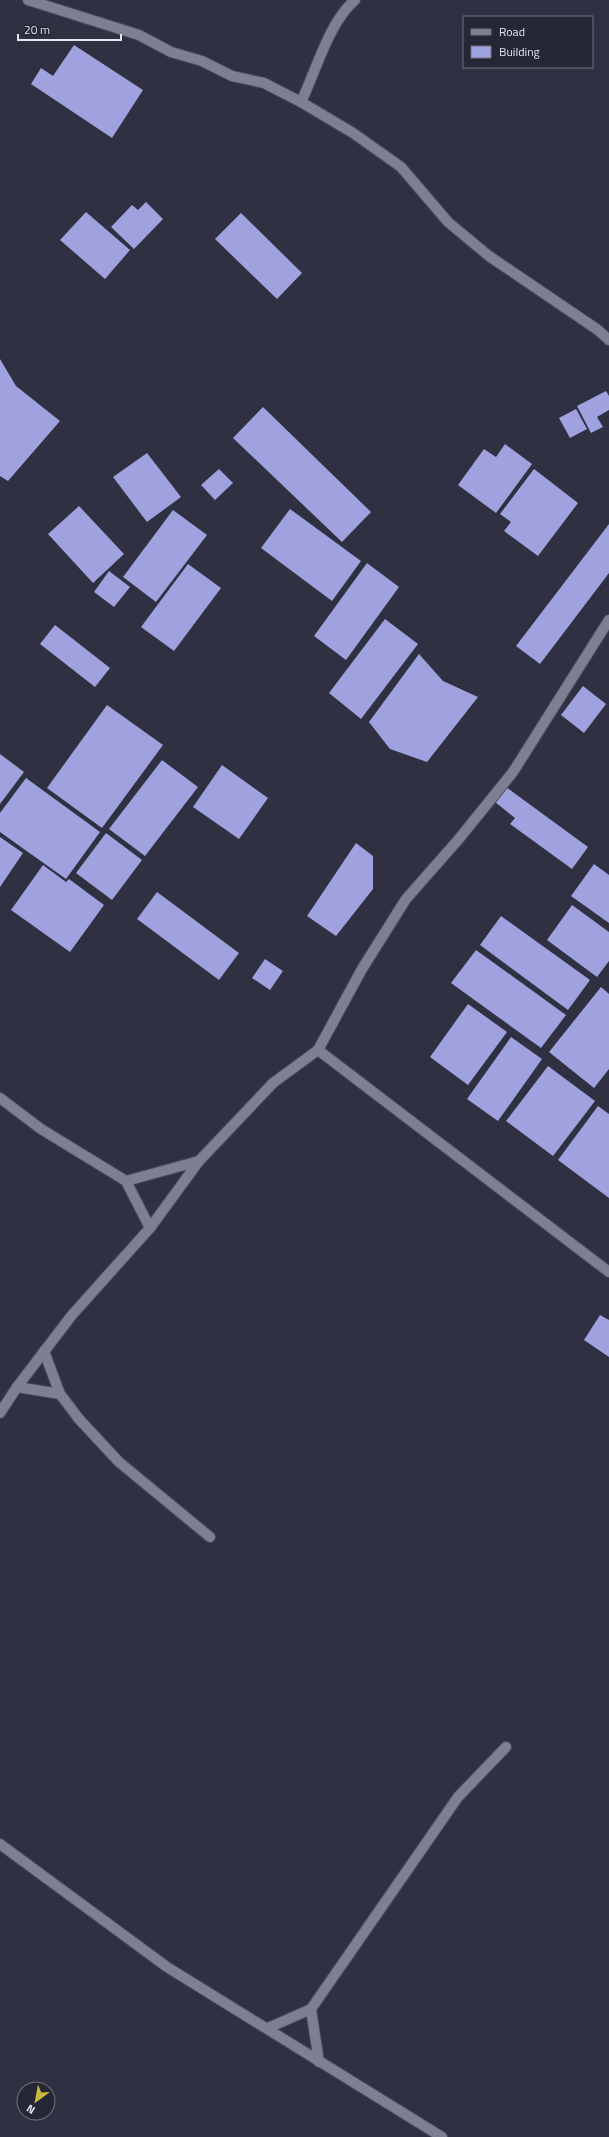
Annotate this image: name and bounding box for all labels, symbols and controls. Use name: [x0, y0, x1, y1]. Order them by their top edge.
scale bar: [18, 16, 121, 42]
legend: [463, 16, 593, 68]
text: 20 m: [24, 20, 50, 39]
text: Road: [499, 22, 525, 41]
text: Building: [499, 42, 540, 61]
north arrow: [16, 2081, 56, 2121]
text: N: [23, 2101, 38, 2118]

